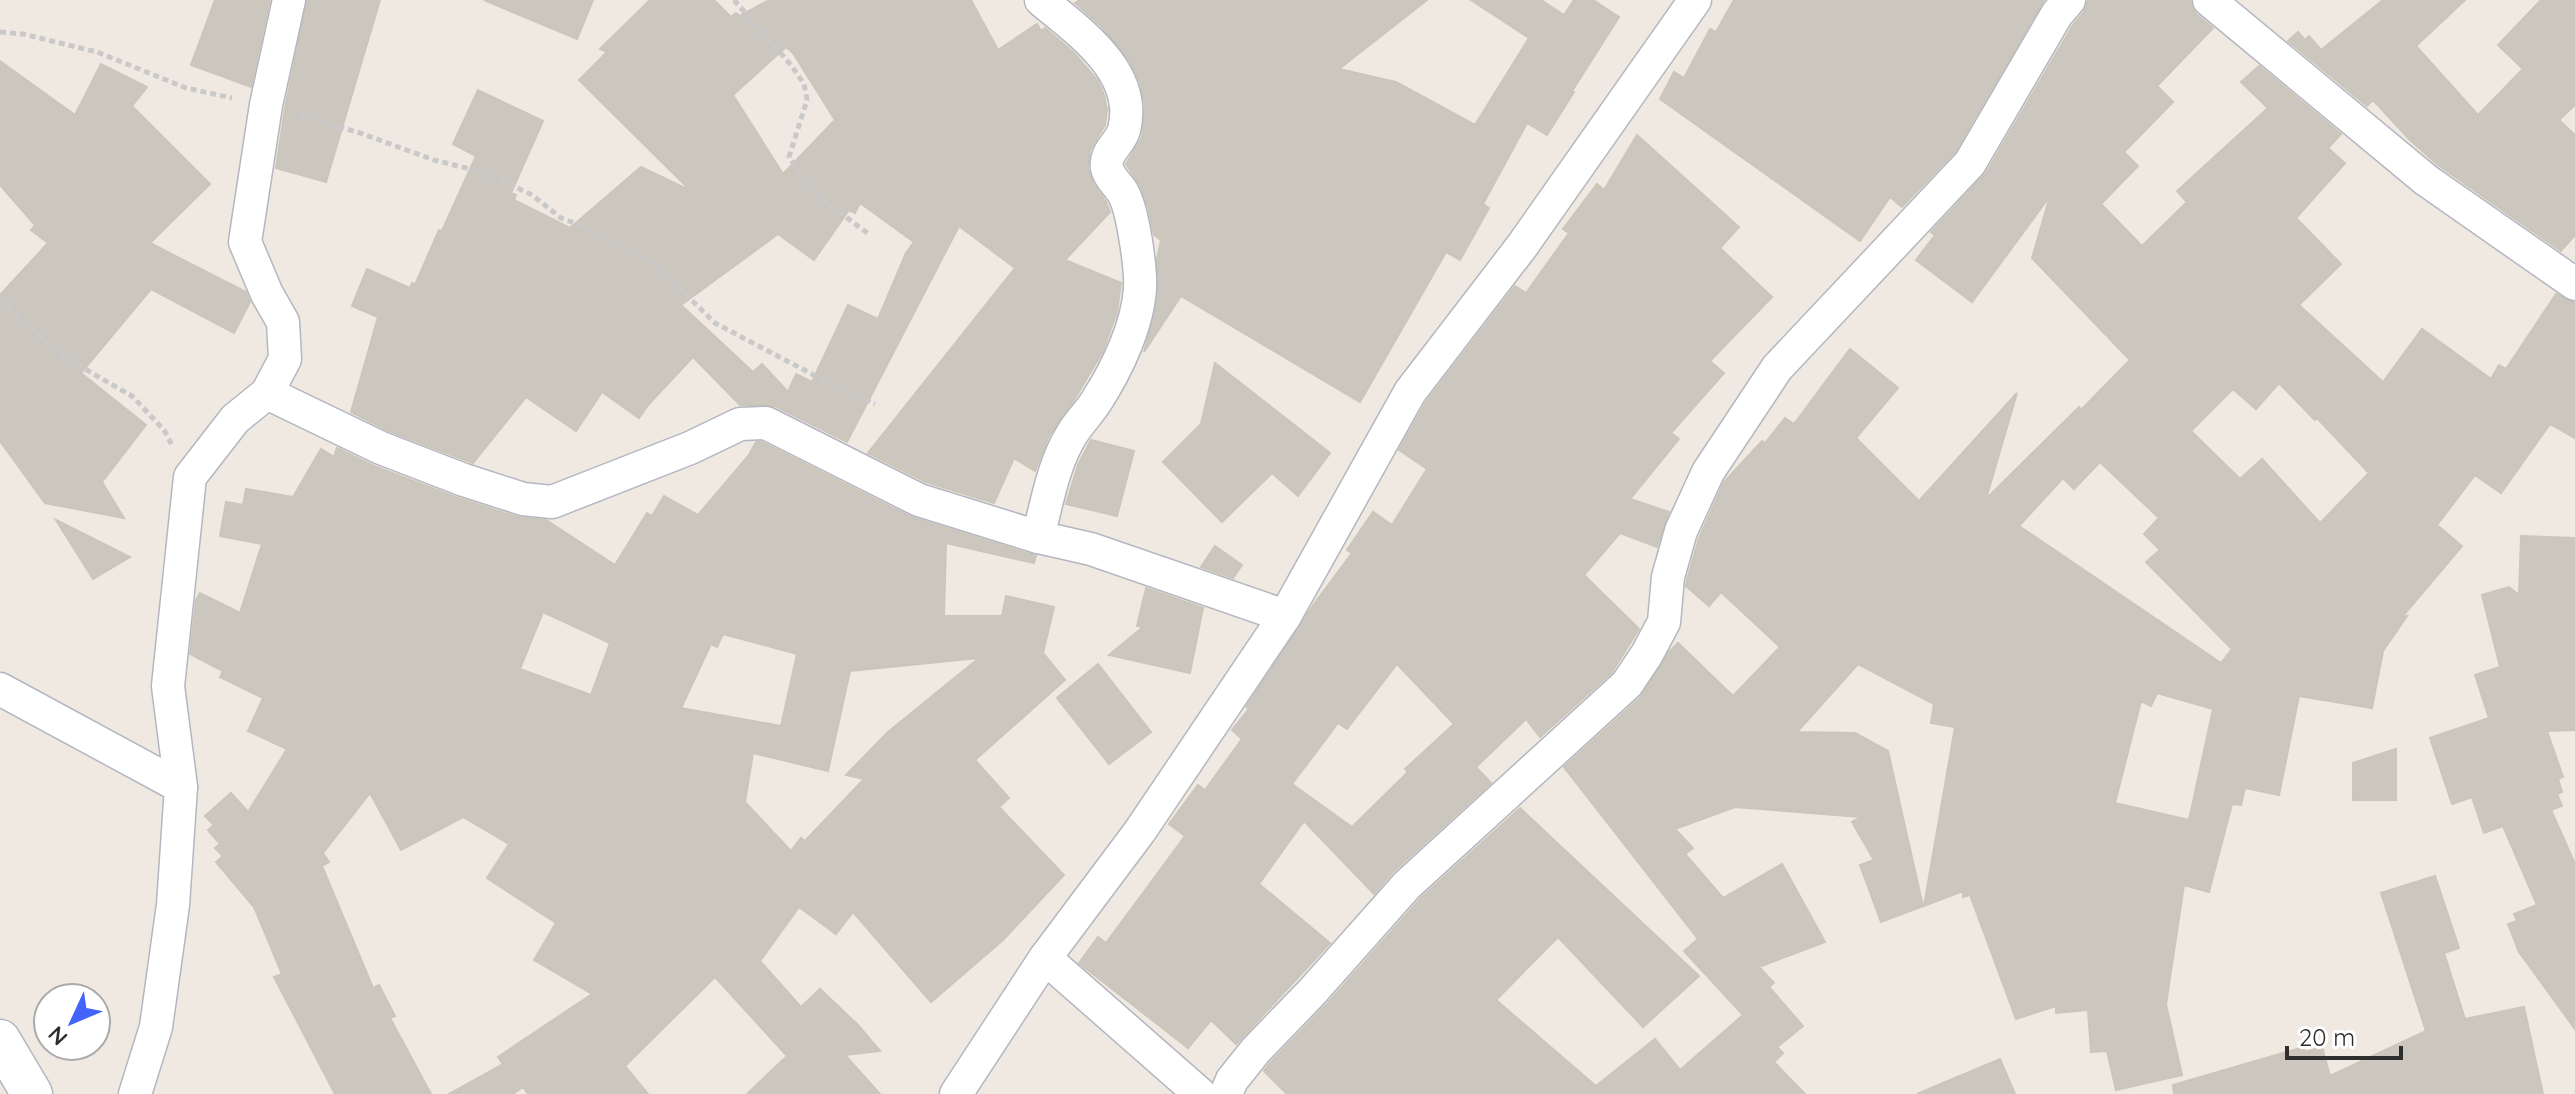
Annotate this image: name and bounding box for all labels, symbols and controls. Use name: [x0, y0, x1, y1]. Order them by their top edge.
north arrow: [32, 982, 112, 1062]
scale bar: [2287, 1010, 2401, 1060]
text: N: [42, 1020, 73, 1051]
text: 20 m: [2299, 1022, 2355, 1052]

